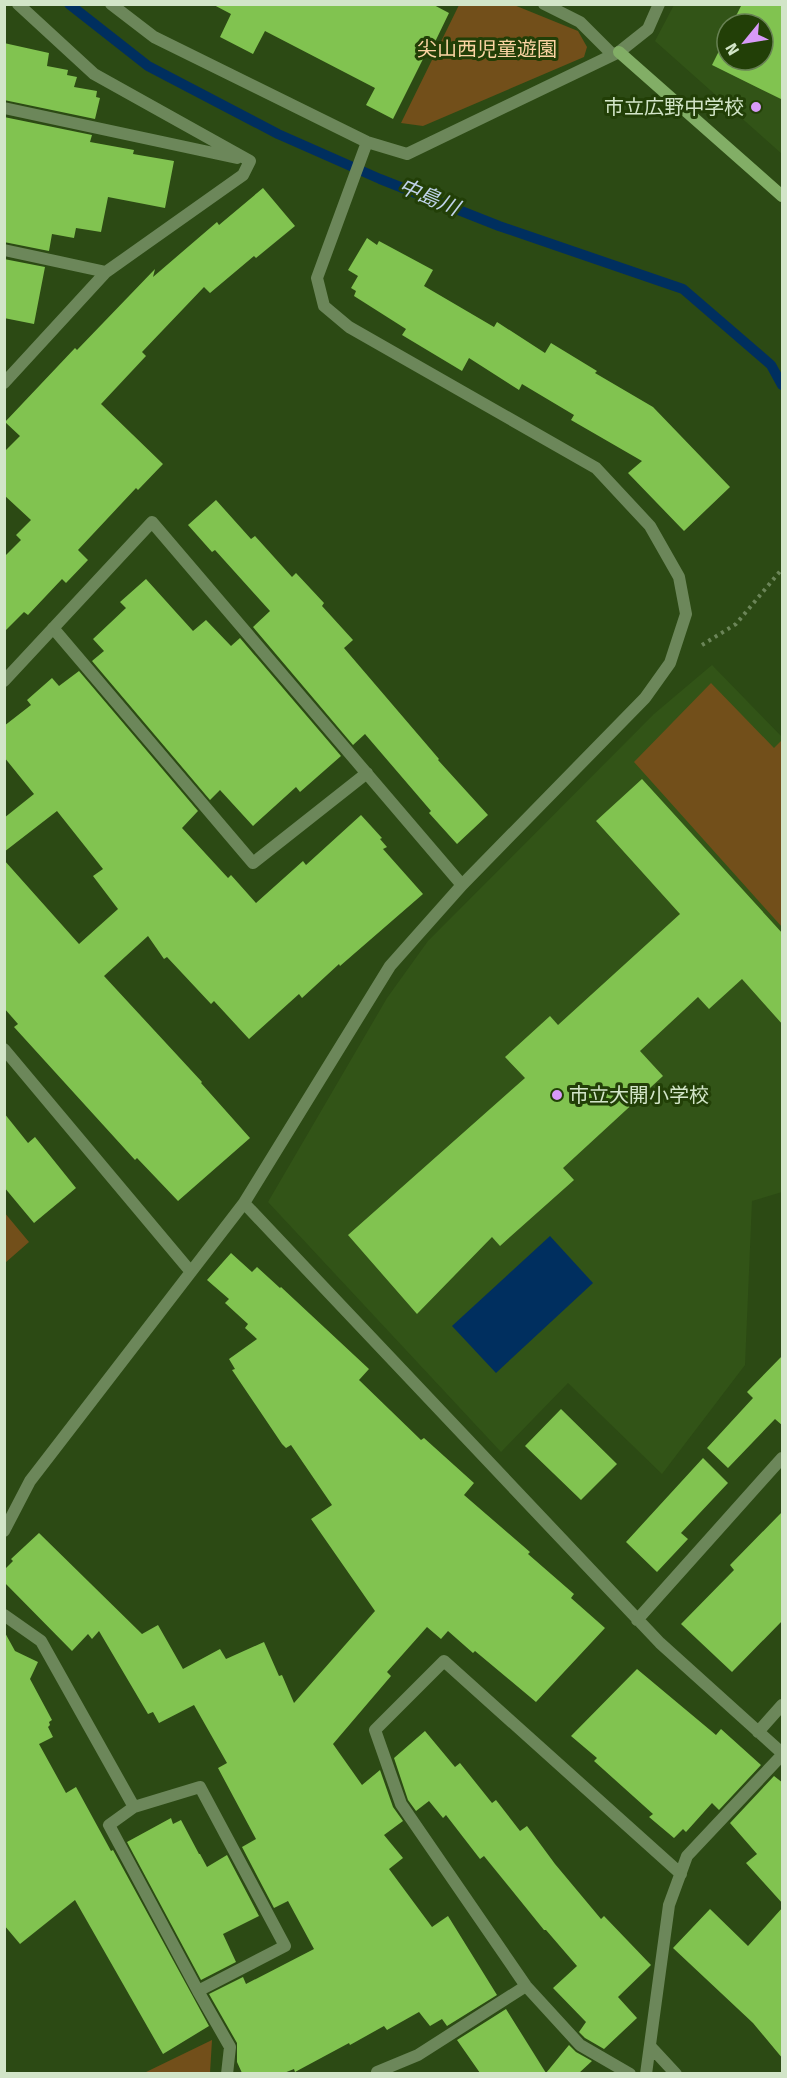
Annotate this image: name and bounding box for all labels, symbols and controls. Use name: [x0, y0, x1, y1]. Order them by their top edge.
north arrow: [715, 12, 775, 72]
park label: 尖山西児童遊園: [417, 37, 557, 61]
text: N: [722, 40, 743, 59]
place label: 市立広野中学校: [604, 95, 744, 119]
marker: 市立広野中学校: [749, 100, 763, 114]
water label: 中島川: [395, 173, 465, 222]
place label: 市立大開小学校: [569, 1083, 709, 1107]
marker: 市立大開小学校: [550, 1088, 564, 1102]

